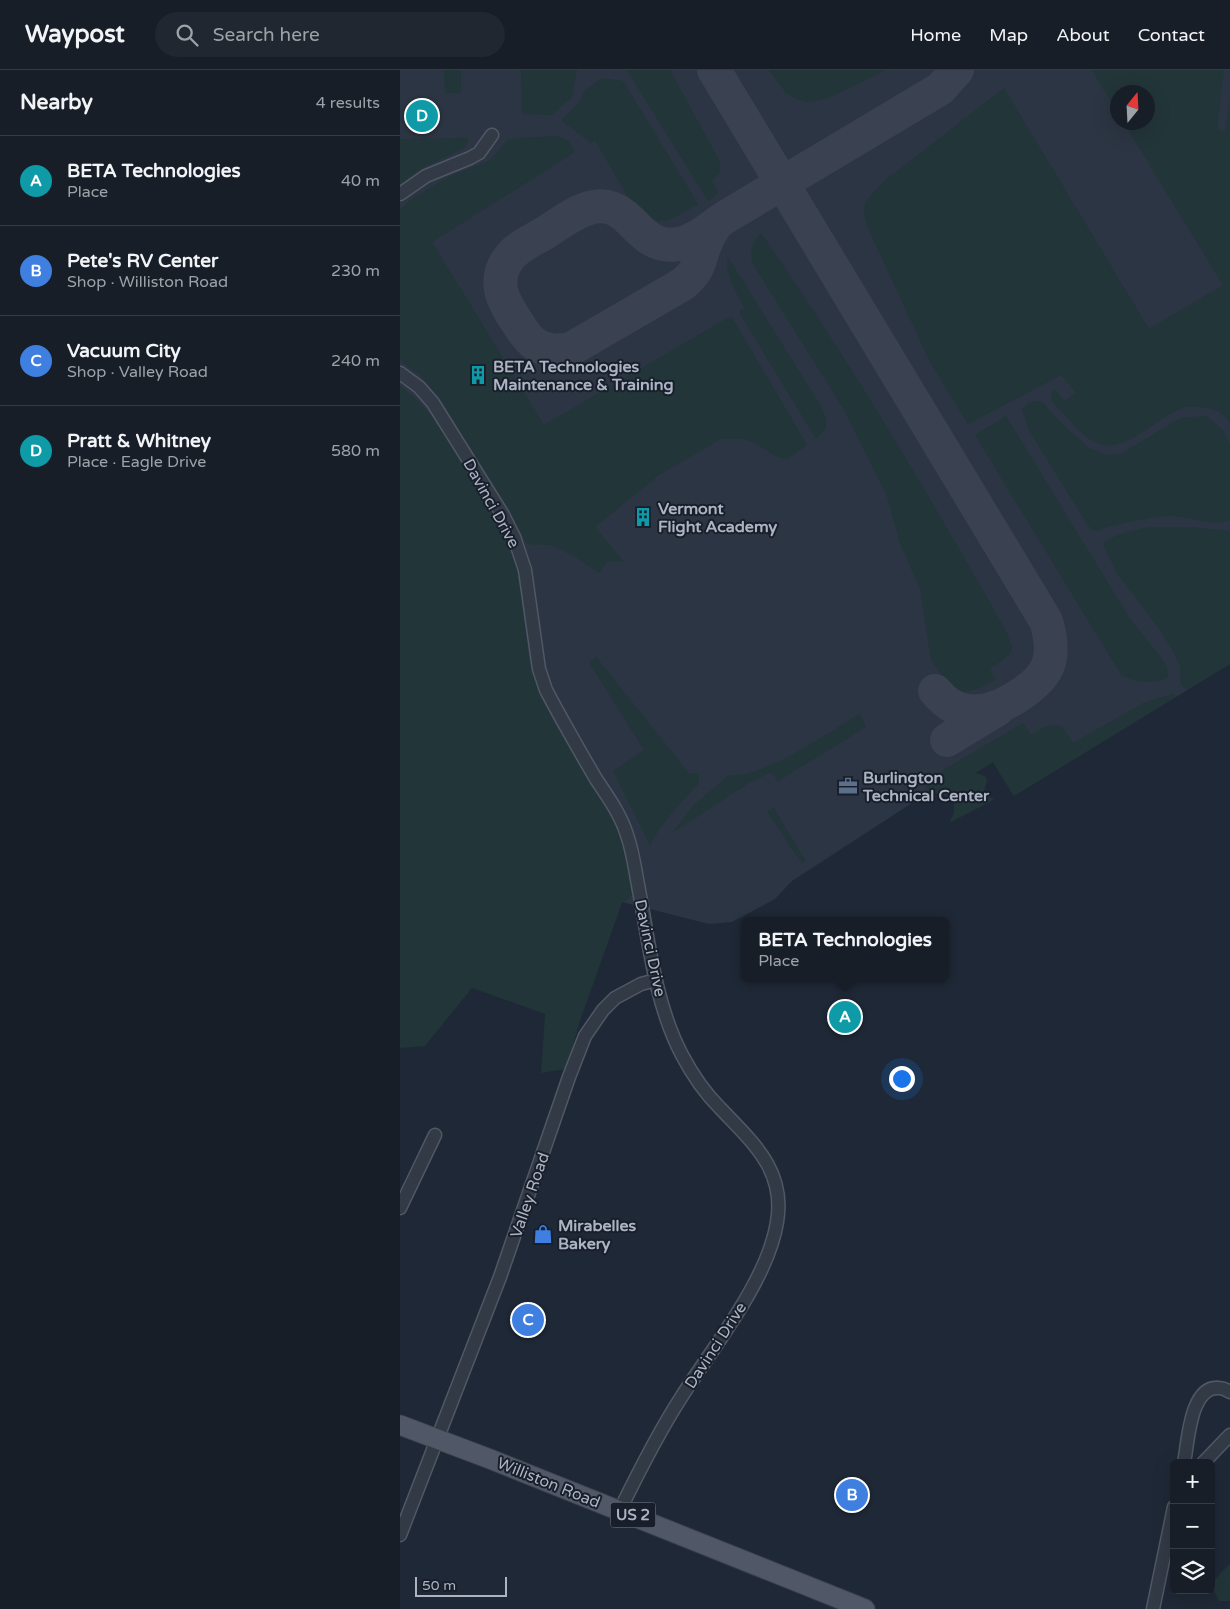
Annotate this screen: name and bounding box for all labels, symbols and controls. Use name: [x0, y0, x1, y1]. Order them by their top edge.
search box: [155, 12, 505, 57]
text: Waypost: [25, 20, 125, 49]
icon: search: [173, 21, 201, 49]
text: Search here: [213, 24, 320, 46]
text: Home: [910, 24, 961, 46]
text: Map: [989, 24, 1028, 46]
text: About: [1056, 24, 1110, 46]
text: Contact: [1138, 24, 1205, 46]
north arrow: [1110, 85, 1155, 130]
text: Nearby: [20, 90, 93, 115]
text: 4 results: [316, 93, 380, 113]
pin: D: [406, 97, 438, 135]
text: BETA Technologies: [67, 160, 241, 182]
text: A: [30, 171, 42, 191]
text: 40 m: [341, 171, 380, 191]
text: Place: [67, 182, 108, 202]
text: Pete's RV Center: [67, 250, 218, 272]
text: B: [30, 261, 42, 281]
text: 230 m: [331, 261, 380, 281]
text: Shop · Williston Road: [67, 272, 228, 292]
text: Vacuum City: [67, 340, 181, 362]
text: C: [30, 351, 42, 371]
text: 240 m: [331, 351, 380, 371]
place label: BETA Technologies Maintenance & Training: [493, 357, 674, 395]
text: Shop · Valley Road: [67, 362, 208, 382]
building icon: BETA Technologies Maintenance & Training: [467, 364, 489, 386]
text: Pratt & Whitney: [67, 430, 211, 452]
text: D: [30, 441, 42, 461]
text: 580 m: [331, 441, 380, 461]
text: Place · Eagle Drive: [67, 452, 206, 472]
street label: Davinci Drive: [458, 455, 524, 552]
place label: Vermont Flight Academy: [658, 499, 777, 537]
building icon: Vermont Flight Academy: [632, 506, 654, 528]
place label: Burlington Technical Center: [862, 768, 990, 806]
office icon: Burlington Technical Center: [837, 775, 859, 797]
street label: Davinci Drive: [630, 898, 670, 999]
popup: [741, 917, 949, 982]
text: BETA Technologies: [758, 929, 932, 951]
text: Place: [758, 951, 799, 971]
pin: A: [829, 998, 861, 1036]
your location: [889, 1066, 915, 1092]
street label: Valley Road: [506, 1150, 554, 1241]
place label: Mirabelles Bakery: [558, 1216, 637, 1254]
shop icon: Mirabelles Bakery: [532, 1223, 554, 1245]
street label: Davinci Drive: [680, 1299, 751, 1393]
pin: C: [512, 1301, 544, 1339]
street label: Williston Road: [494, 1453, 603, 1513]
map controls: [1170, 1459, 1215, 1594]
button: +: [1170, 1459, 1215, 1504]
pin: B: [836, 1476, 868, 1514]
road number: US 2: [610, 1502, 656, 1528]
button: −: [1170, 1504, 1215, 1549]
button: layers: [1170, 1549, 1215, 1594]
scale bar: [415, 1574, 508, 1597]
text: 50 m: [422, 1577, 456, 1594]

